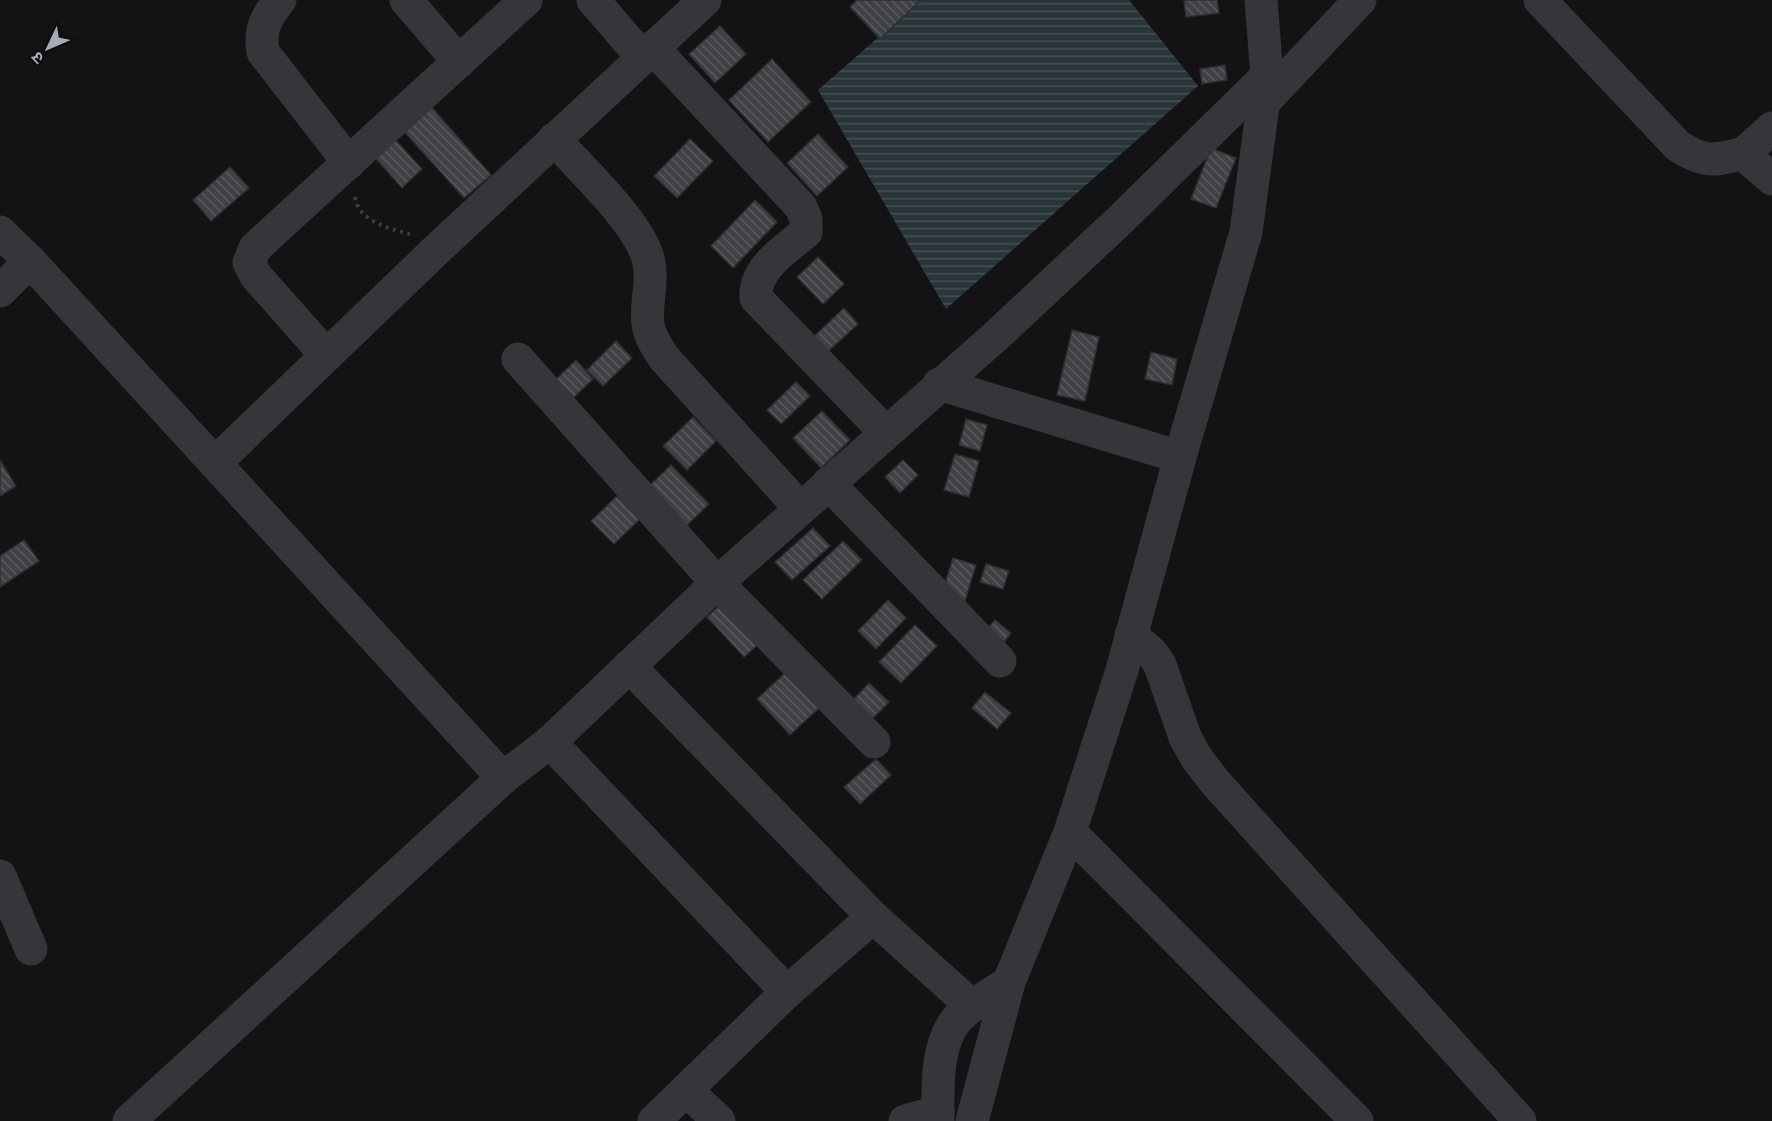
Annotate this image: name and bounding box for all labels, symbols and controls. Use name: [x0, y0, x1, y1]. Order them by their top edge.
north arrow: [18, 18, 78, 78]
text: उ: [27, 47, 48, 68]

